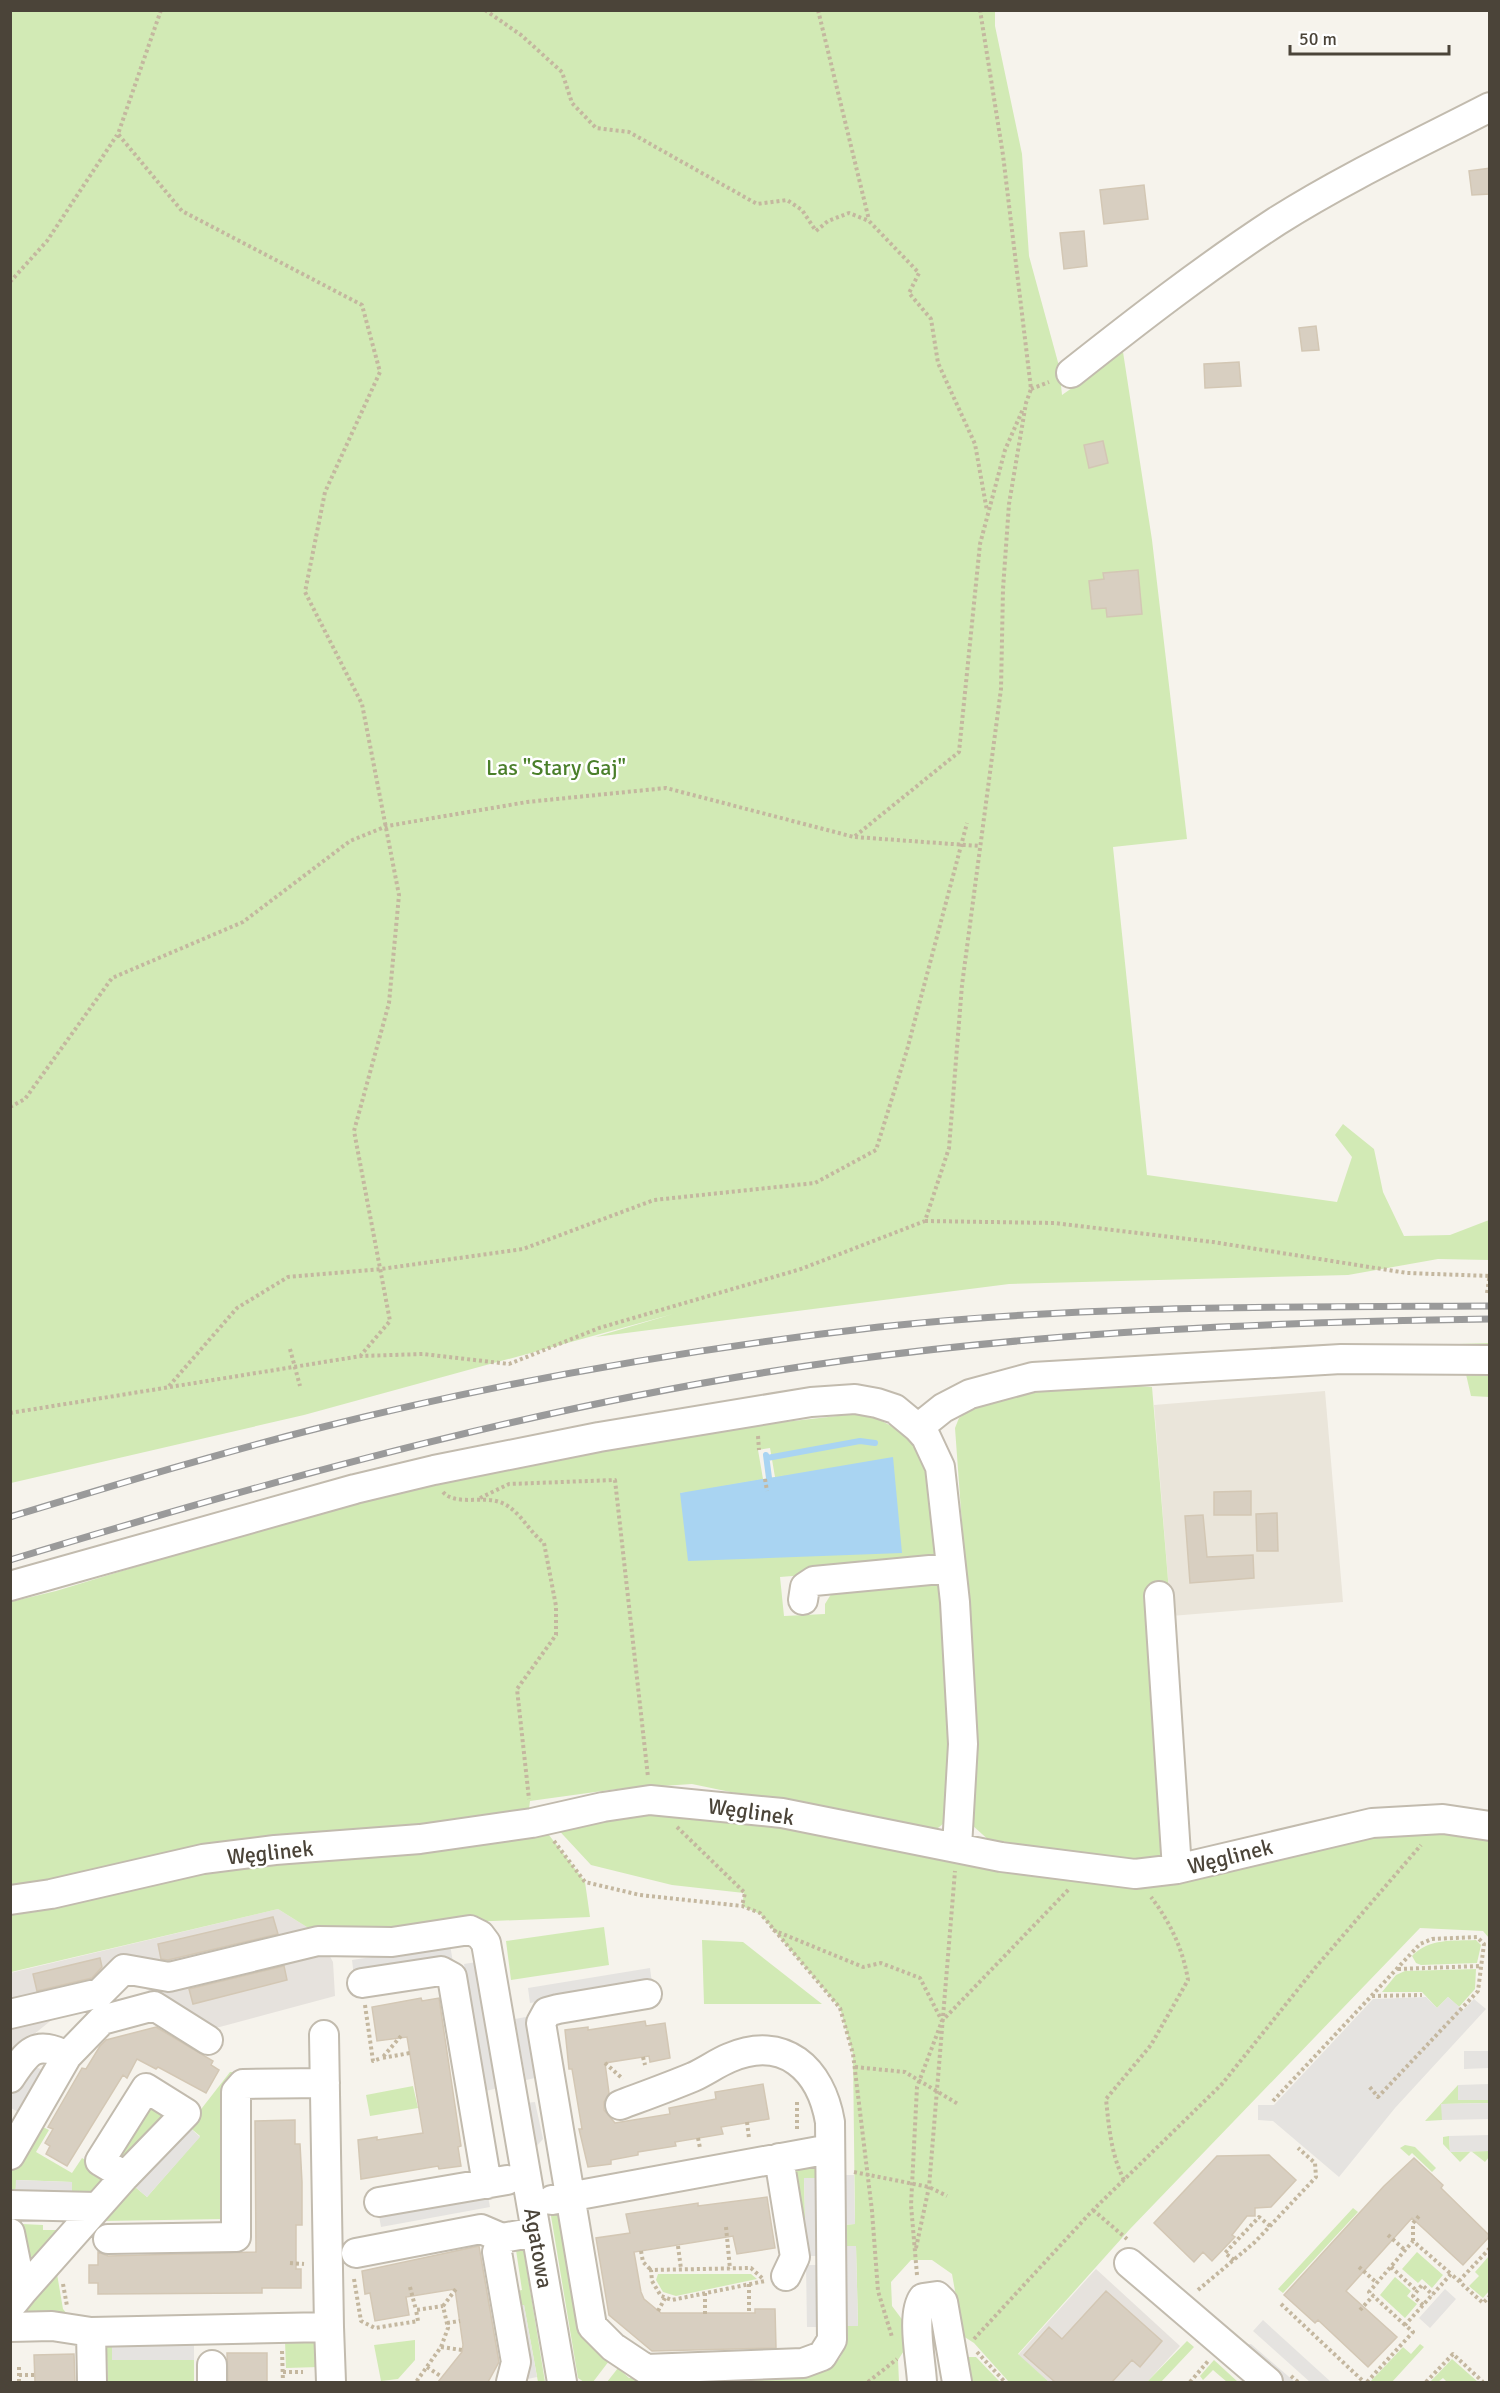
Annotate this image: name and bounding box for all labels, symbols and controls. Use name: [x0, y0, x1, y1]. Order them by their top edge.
scale bar: [1290, 18, 1449, 56]
text: 50 m: [1299, 28, 1337, 50]
park label: Las "Stary Gaj": [486, 754, 626, 781]
street label: Węglinek: [706, 1792, 796, 1831]
street label: Węglinek: [1185, 1833, 1276, 1880]
street label: Węglinek: [225, 1835, 315, 1870]
street label: Agatowa: [518, 2206, 559, 2291]

